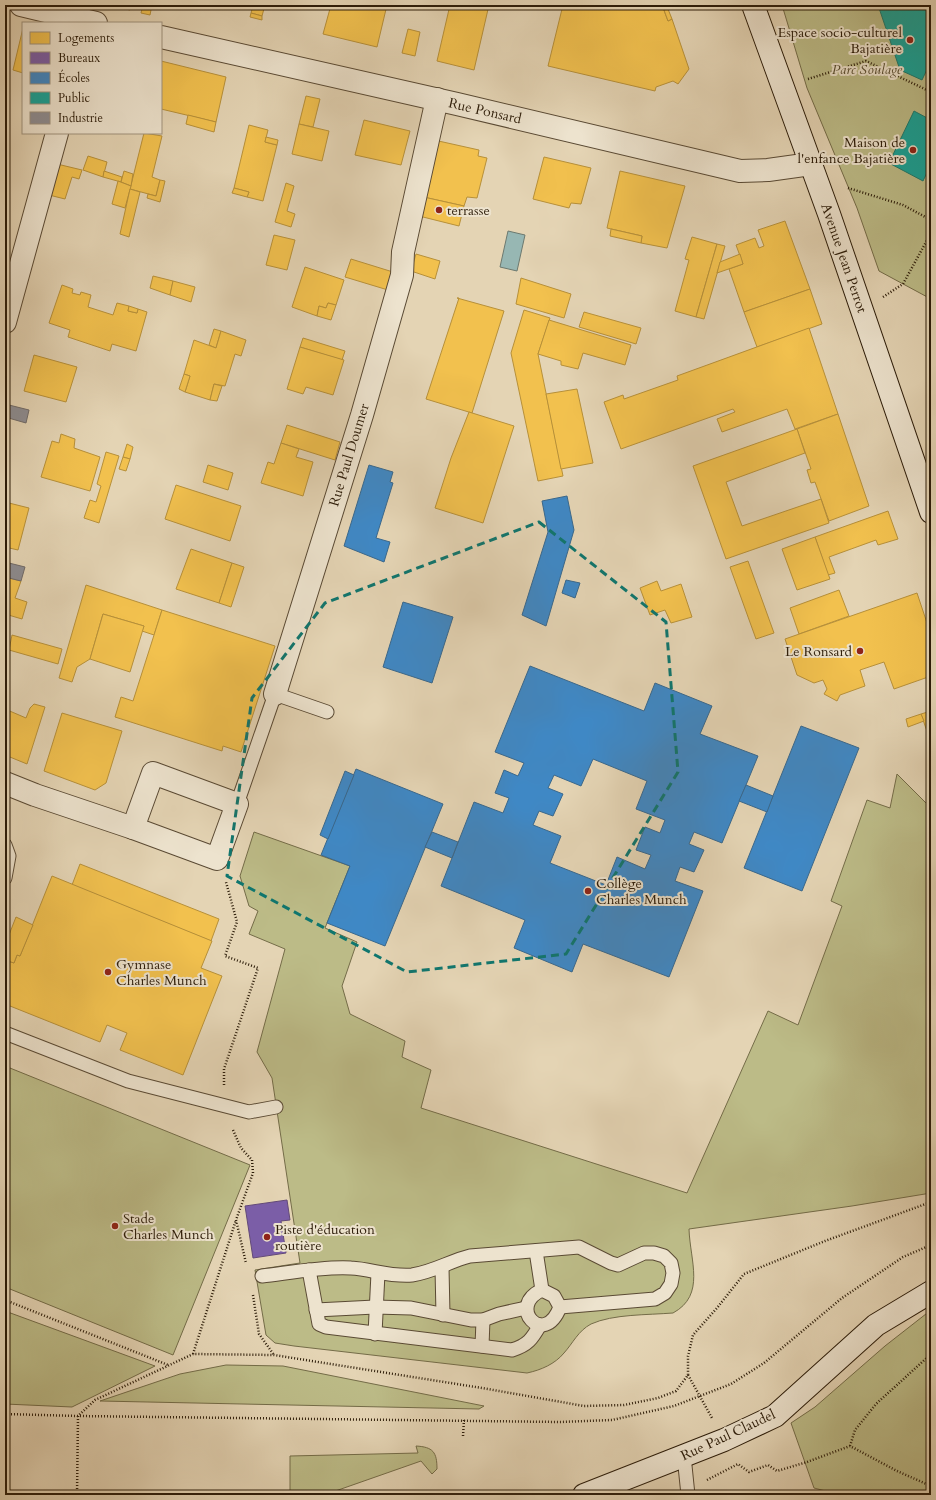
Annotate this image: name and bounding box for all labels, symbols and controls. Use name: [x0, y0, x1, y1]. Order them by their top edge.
legend: [22, 22, 162, 134]
place label: Espace socio-culturel Bajatière: [778, 23, 902, 58]
text: Logements: [58, 30, 114, 46]
marker: Espace socio-culturel Bajatière: [905, 35, 915, 45]
text: Bureaux: [58, 50, 100, 66]
park label: Parc Soulage: [832, 60, 903, 79]
text: Écoles: [58, 69, 90, 86]
text: Public: [58, 90, 91, 106]
street label: Rue Ponsard: [447, 93, 524, 129]
text: Industrie: [58, 110, 103, 126]
place label: Maison de l'enfance Bajatière: [797, 133, 905, 168]
marker: Maison de l'enfance Bajatière: [908, 145, 918, 155]
place label: terrasse: [447, 201, 490, 220]
street label: Avenue Jean Perrot: [816, 201, 872, 316]
marker: terrasse: [434, 205, 444, 215]
street label: Rue Paul Doumer: [324, 400, 374, 509]
place label: Le Ronsard: [785, 642, 853, 661]
marker: Le Ronsard: [855, 646, 865, 656]
place label: Collège Charles Munch: [596, 874, 687, 909]
marker: Collège Charles Munch: [583, 886, 593, 896]
place label: Gymnase Charles Munch: [116, 955, 207, 990]
marker: Gymnase Charles Munch: [103, 967, 113, 977]
place label: Stade Charles Munch: [123, 1209, 214, 1244]
place label: Piste d'éducation routière: [275, 1220, 375, 1255]
marker: Stade Charles Munch: [110, 1221, 120, 1231]
marker: Piste d'éducation routière: [262, 1232, 272, 1242]
street label: Rue Paul Claudel: [678, 1405, 779, 1465]

